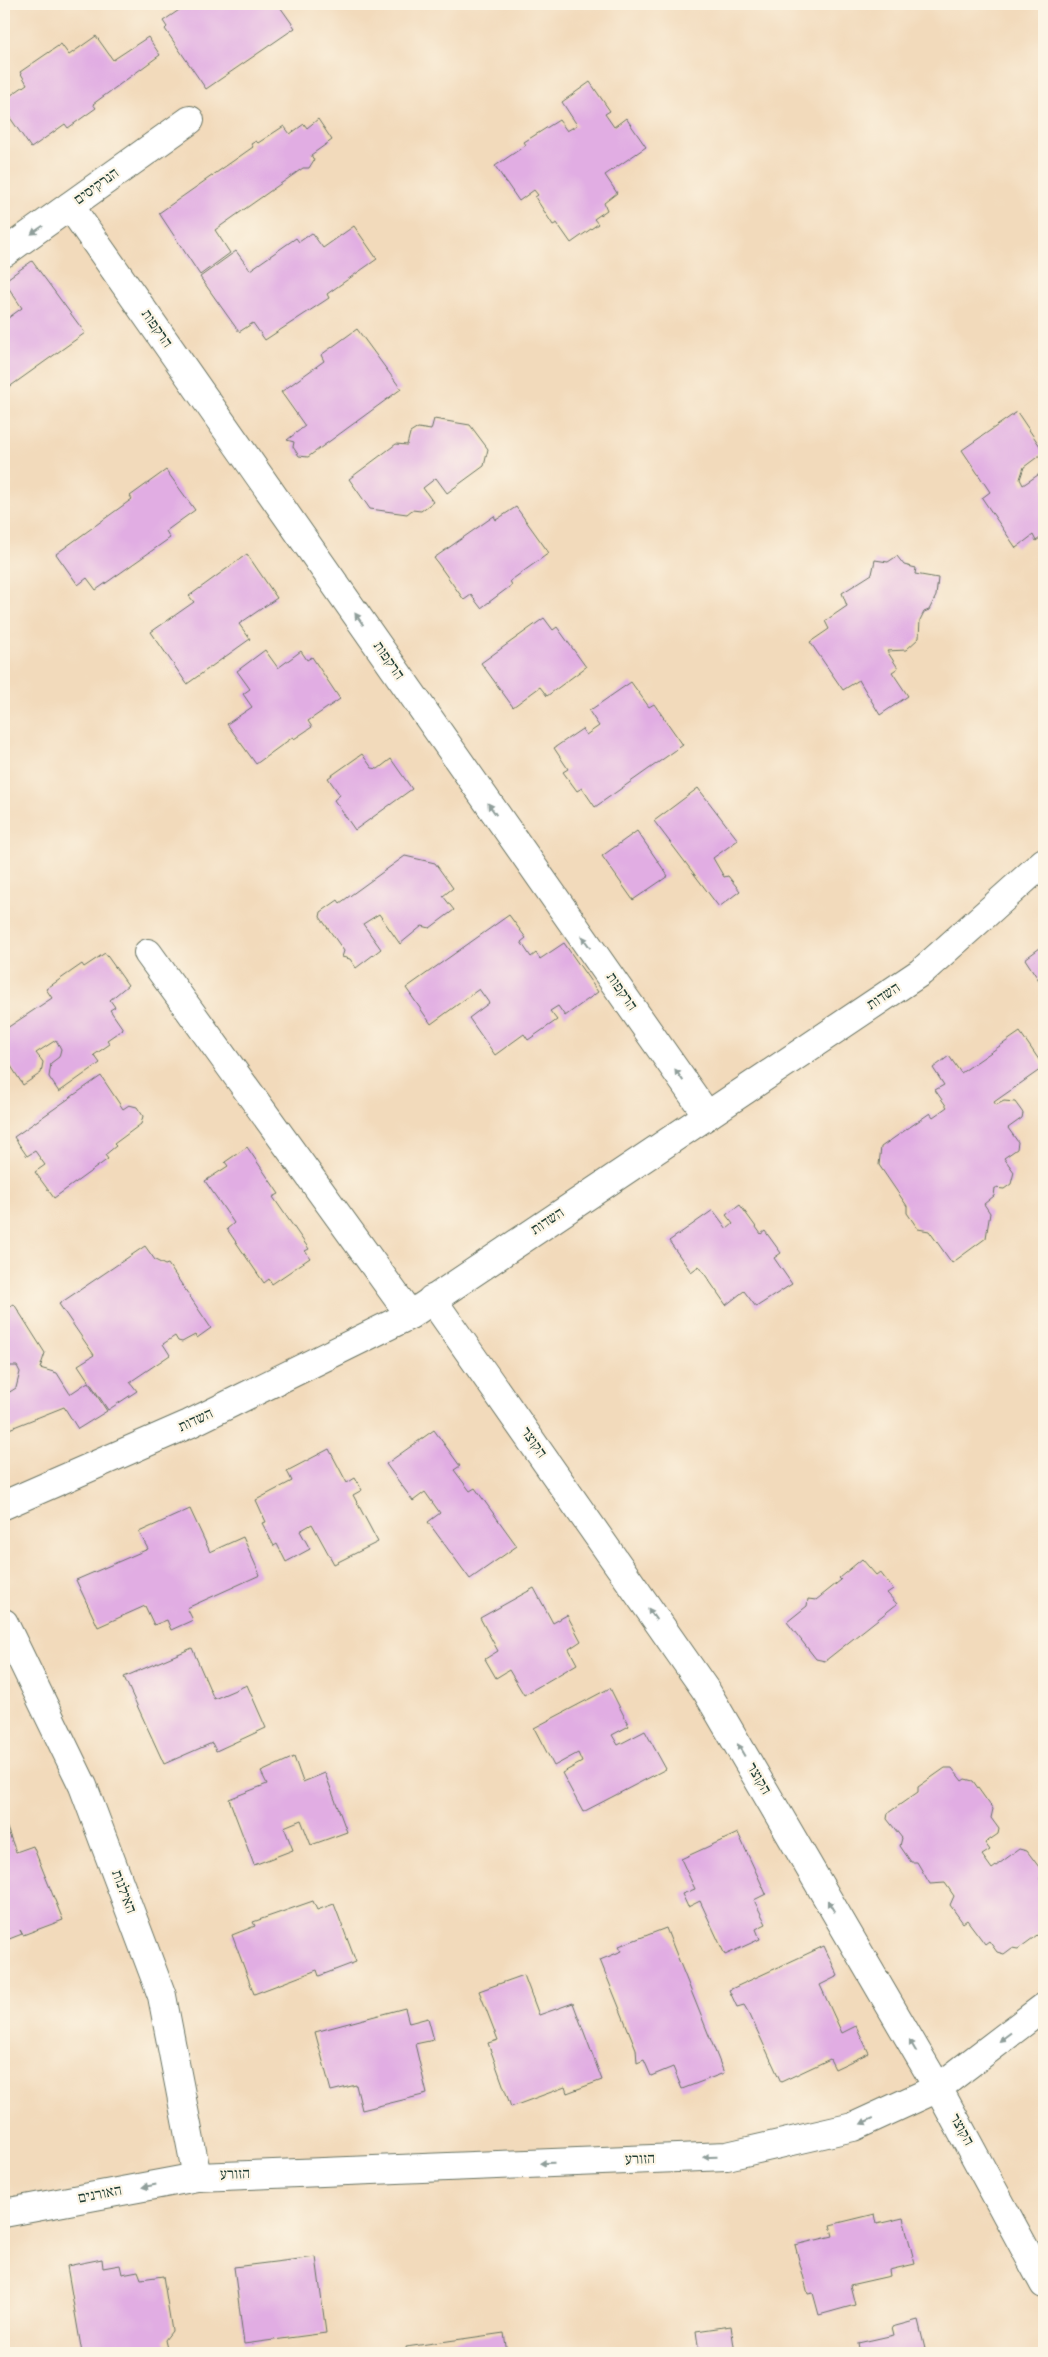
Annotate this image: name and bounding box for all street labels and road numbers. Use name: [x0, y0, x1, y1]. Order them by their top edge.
street label: הנרקיסים: [72, 166, 122, 208]
street label: הרקפות: [138, 307, 174, 351]
street label: הרקפות: [370, 639, 406, 683]
street label: הרקפות: [603, 970, 639, 1014]
street label: השדות: [865, 981, 903, 1013]
street label: השדות: [529, 1206, 567, 1238]
street label: השדות: [176, 1407, 216, 1435]
street label: הקוצר: [517, 1425, 549, 1461]
street label: הקוצר: [743, 1761, 773, 1797]
street label: האילנות: [108, 1868, 139, 1916]
street label: הקוצר: [946, 2112, 976, 2148]
street label: הזורע: [625, 2152, 655, 2168]
street label: הזורע: [220, 2167, 250, 2183]
street label: האורנים: [77, 2183, 123, 2207]

